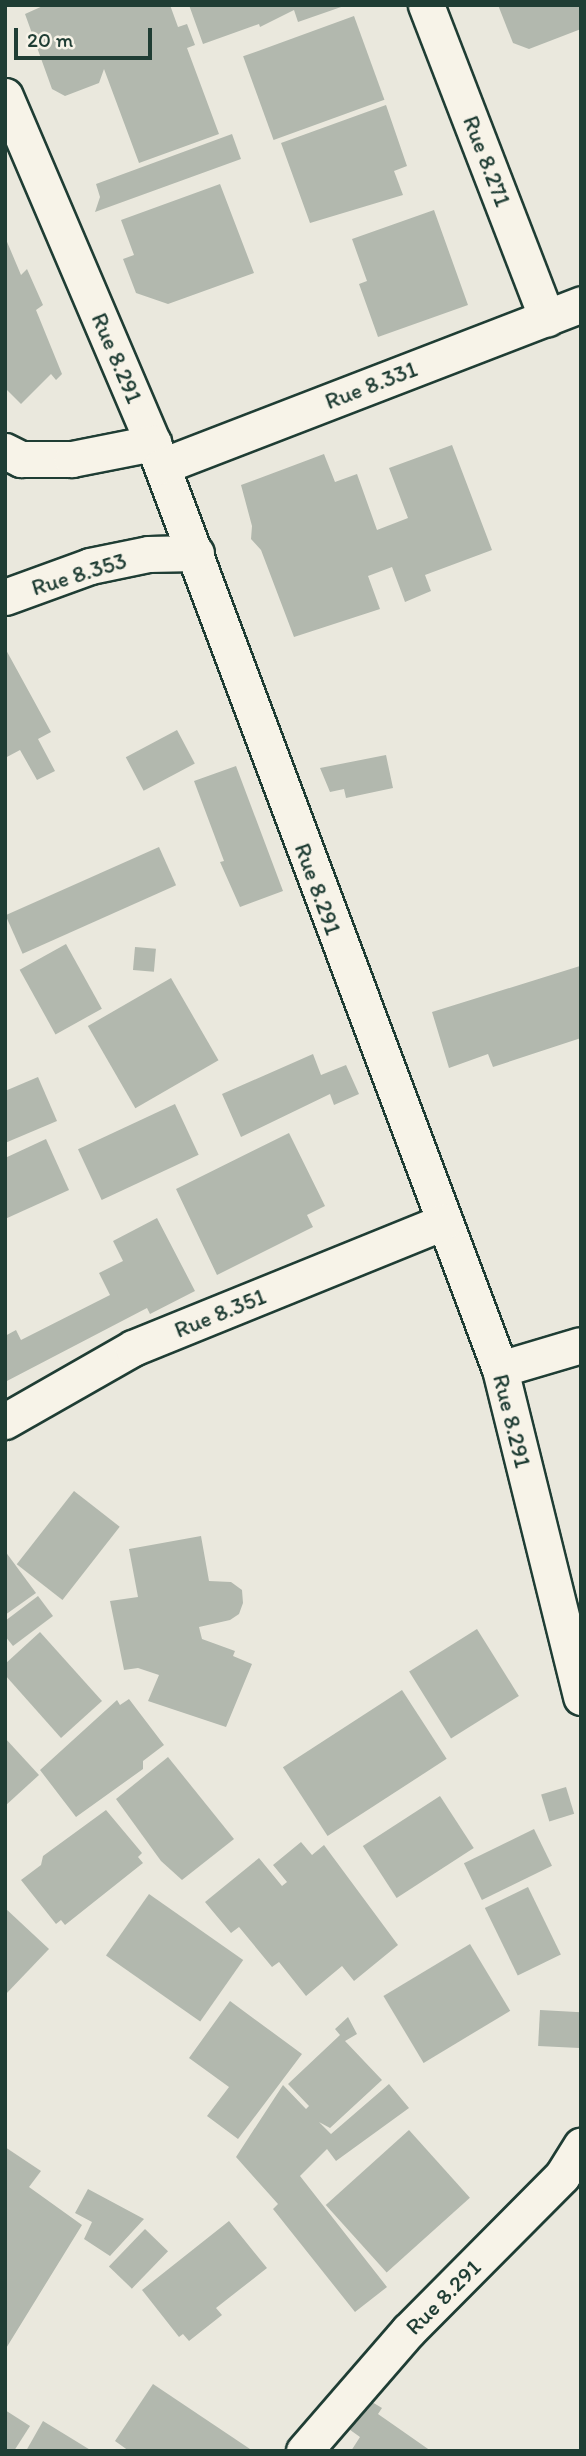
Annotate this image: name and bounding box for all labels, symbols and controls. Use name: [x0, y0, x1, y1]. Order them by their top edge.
scale bar: [18, 14, 156, 58]
text: 20 m: [27, 27, 73, 52]
street label: Rue 8.271: [457, 112, 517, 210]
street label: Rue 8.291: [86, 309, 148, 407]
street label: Rue 8.331: [321, 355, 421, 415]
street label: Rue 8.353: [28, 546, 130, 602]
street label: Rue 8.291: [289, 839, 347, 939]
street label: Rue 8.351: [170, 1282, 270, 1344]
street label: Rue 8.291: [487, 1371, 537, 1471]
street label: Rue 8.291: [399, 2253, 487, 2341]

